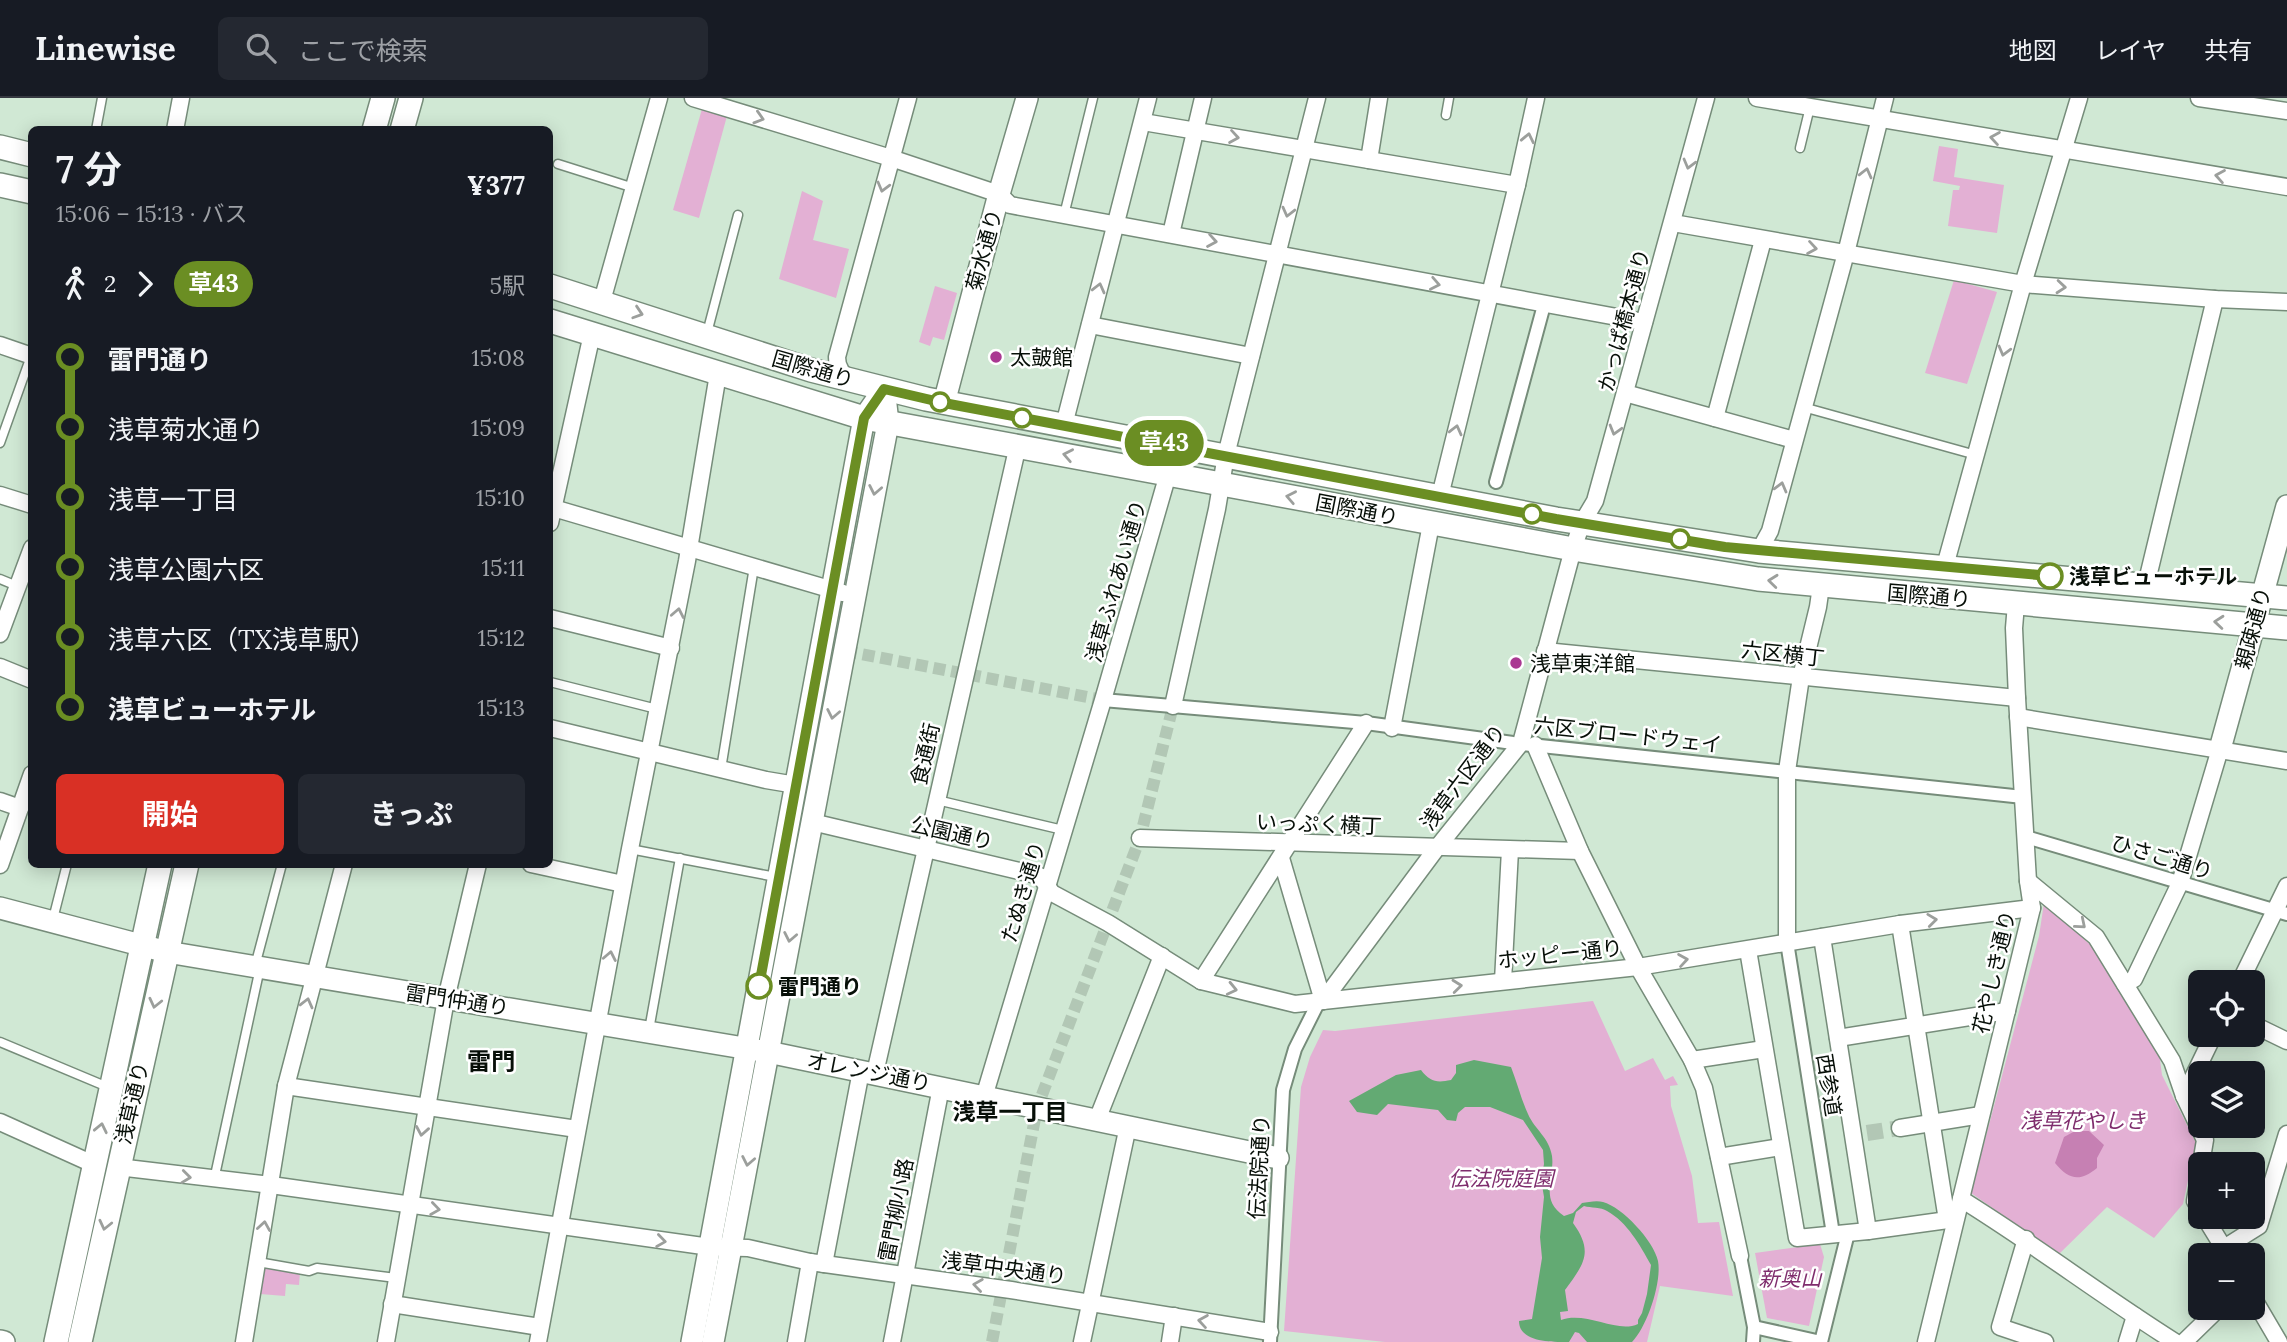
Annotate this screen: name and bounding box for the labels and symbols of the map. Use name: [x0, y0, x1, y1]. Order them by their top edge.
one-way arrow: [752, 109, 764, 124]
one-way arrow: [1228, 129, 1240, 144]
one-way arrow: [1989, 131, 2001, 146]
one-way arrow: [1519, 132, 1534, 144]
one-way arrow: [1682, 158, 1697, 170]
one-way arrow: [1858, 167, 1872, 179]
one-way arrow: [2214, 169, 2226, 184]
one-way arrow: [877, 181, 891, 193]
one-way arrow: [1282, 205, 1296, 217]
street label: 菊水通り: [960, 206, 1008, 294]
one-way arrow: [1206, 233, 1217, 248]
one-way arrow: [1806, 240, 1818, 255]
street label: かっぱ橋本通り: [1592, 246, 1656, 394]
one-way arrow: [1429, 275, 1441, 290]
one-way arrow: [2056, 279, 2067, 294]
one-way arrow: [1091, 282, 1106, 294]
one-way arrow: [631, 305, 644, 319]
street label: 国際通り: [769, 344, 857, 394]
place label: 太皷館: [1010, 344, 1073, 371]
one-way arrow: [1998, 345, 2012, 357]
marker: 太皷館: [988, 349, 1004, 365]
unlabelled marker: [930, 392, 950, 412]
unlabelled marker: [1012, 408, 1032, 428]
line badge: 草43: [1124, 420, 1204, 466]
one-way arrow: [1448, 424, 1462, 436]
one-way arrow: [1609, 424, 1623, 436]
one-way arrow: [1062, 448, 1074, 463]
one-way arrow: [1773, 481, 1787, 493]
one-way arrow: [869, 484, 884, 496]
street label: 国際通り: [1313, 489, 1401, 531]
one-way arrow: [1285, 490, 1297, 505]
street label: 浅草ふれあい通り: [1080, 497, 1152, 665]
unlabelled marker: [1522, 504, 1542, 524]
unlabelled marker: [1670, 529, 1690, 549]
marker: 浅草ビューホテル: [2037, 563, 2063, 589]
place label: 浅草ビューホテル: [2069, 563, 2237, 590]
one-way arrow: [1767, 574, 1778, 589]
street label: 国際通り: [1886, 579, 1972, 613]
street label: 親疎通り: [2229, 584, 2277, 672]
one-way arrow: [669, 607, 684, 619]
one-way arrow: [2213, 615, 2224, 630]
street label: 六区横丁: [1740, 636, 1826, 672]
place label: 浅草東洋館: [1530, 650, 1635, 677]
marker: 浅草東洋館: [1508, 655, 1524, 671]
one-way arrow: [826, 708, 841, 720]
street label: 六区ブロードウェイ: [1533, 712, 1723, 758]
street label: 浅草六区通り: [1414, 719, 1512, 835]
street label: 食通街: [905, 720, 945, 788]
street label: いっぷく横丁: [1256, 808, 1382, 840]
street label: 公園通り: [908, 810, 996, 856]
street label: ひさご通り: [2108, 829, 2216, 885]
street label: たぬき通り: [995, 838, 1051, 946]
street label: 花やしき通り: [1967, 908, 2021, 1036]
one-way arrow: [1926, 913, 1938, 928]
one-way arrow: [2073, 916, 2086, 928]
one-way arrow: [784, 931, 799, 943]
street label: ホッピー通り: [1496, 934, 1624, 974]
one-way arrow: [601, 950, 616, 962]
one-way arrow: [1677, 953, 1689, 968]
marker: 雷門通り: [746, 973, 772, 999]
place label: 雷門通り: [778, 973, 862, 1000]
street label: 雷門仲通り: [403, 978, 511, 1022]
one-way arrow: [1451, 979, 1463, 994]
one-way arrow: [1226, 981, 1238, 995]
one-way arrow: [149, 997, 164, 1009]
one-way arrow: [299, 997, 313, 1009]
district label: 雷門: [467, 1046, 515, 1077]
street label: オレンジ通り: [805, 1047, 933, 1097]
street label: 西参道: [1811, 1052, 1847, 1118]
street label: 浅草通り: [109, 1059, 155, 1147]
district label: 浅草一丁目: [953, 1097, 1068, 1126]
park label: 浅草花やしき: [2020, 1107, 2146, 1134]
street label: 伝法院通り: [1243, 1114, 1275, 1220]
one-way arrow: [92, 1123, 107, 1135]
one-way arrow: [415, 1125, 430, 1137]
one-way arrow: [741, 1155, 756, 1167]
street label: 雷門柳小路: [873, 1156, 919, 1264]
park label: 伝法院庭園: [1449, 1165, 1556, 1192]
one-way arrow: [180, 1169, 191, 1184]
one-way arrow: [429, 1201, 441, 1216]
one-way arrow: [99, 1219, 113, 1231]
one-way arrow: [256, 1220, 271, 1232]
one-way arrow: [655, 1233, 667, 1248]
street label: 浅草中央通り: [940, 1246, 1068, 1290]
park label: 新奥山: [1759, 1265, 1823, 1292]
one-way arrow: [972, 1278, 984, 1293]
one-way arrow: [1197, 1314, 1209, 1329]

